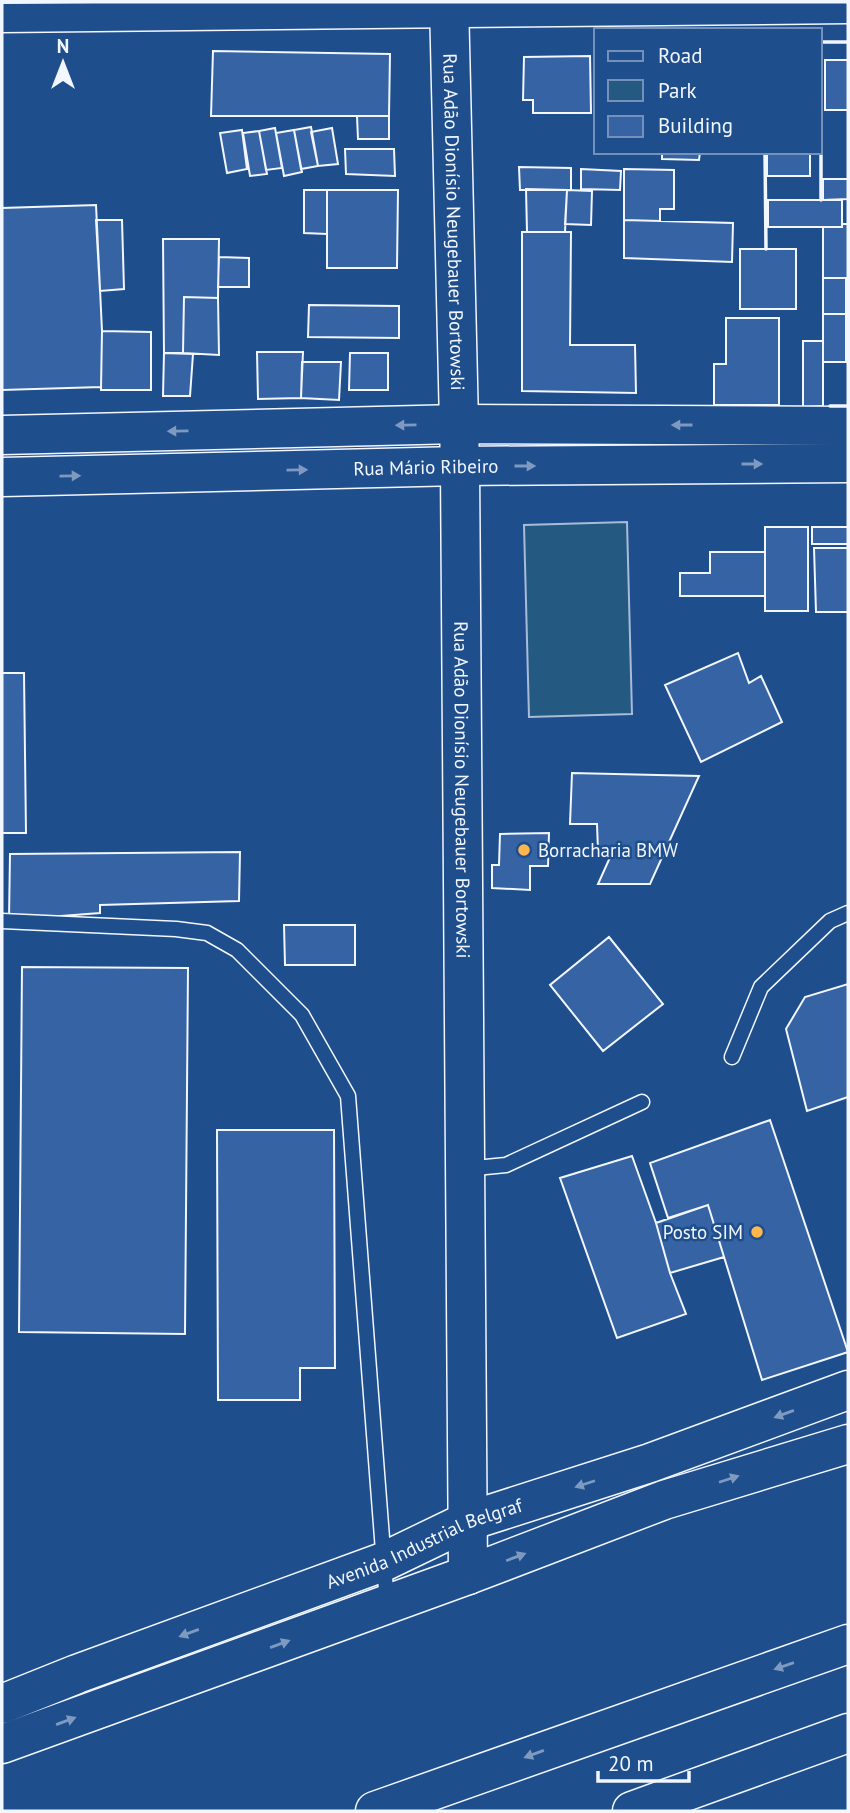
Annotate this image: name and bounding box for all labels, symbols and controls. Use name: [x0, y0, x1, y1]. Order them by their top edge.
north arrow: [28, 28, 98, 98]
legend: [594, 28, 822, 154]
text: N: [57, 34, 69, 58]
text: Road: [658, 42, 702, 69]
street label: Rua Adão Dionísio Neugebauer Bortowski: [438, 53, 470, 391]
text: Park: [658, 77, 697, 104]
text: Building: [658, 112, 733, 139]
one-way arrow: [394, 419, 416, 431]
one-way arrow: [671, 419, 693, 431]
one-way arrow: [167, 425, 189, 436]
street label: Rua Mário Ribeiro: [353, 454, 499, 481]
one-way arrow: [742, 458, 764, 470]
one-way arrow: [514, 460, 536, 472]
one-way arrow: [287, 464, 309, 476]
one-way arrow: [59, 470, 81, 481]
street label: Rua Adão Dionísio Neugebauer Bortowski: [449, 621, 476, 959]
place label: Borracharia BMW: [538, 838, 678, 862]
marker: Borracharia BMW: [516, 842, 532, 858]
place label: Posto SIM: [663, 1220, 743, 1244]
marker: Posto SIM: [749, 1224, 765, 1240]
one-way arrow: [774, 1409, 795, 1420]
one-way arrow: [718, 1473, 739, 1484]
one-way arrow: [574, 1479, 595, 1489]
street label: Avenida Industrial Belgraf: [323, 1492, 526, 1594]
one-way arrow: [506, 1551, 527, 1562]
one-way arrow: [179, 1627, 200, 1638]
one-way arrow: [269, 1638, 290, 1649]
one-way arrow: [773, 1661, 794, 1672]
one-way arrow: [55, 1715, 76, 1726]
scale bar: [598, 1740, 689, 1784]
one-way arrow: [523, 1749, 544, 1760]
text: 20 m: [608, 1750, 654, 1777]

